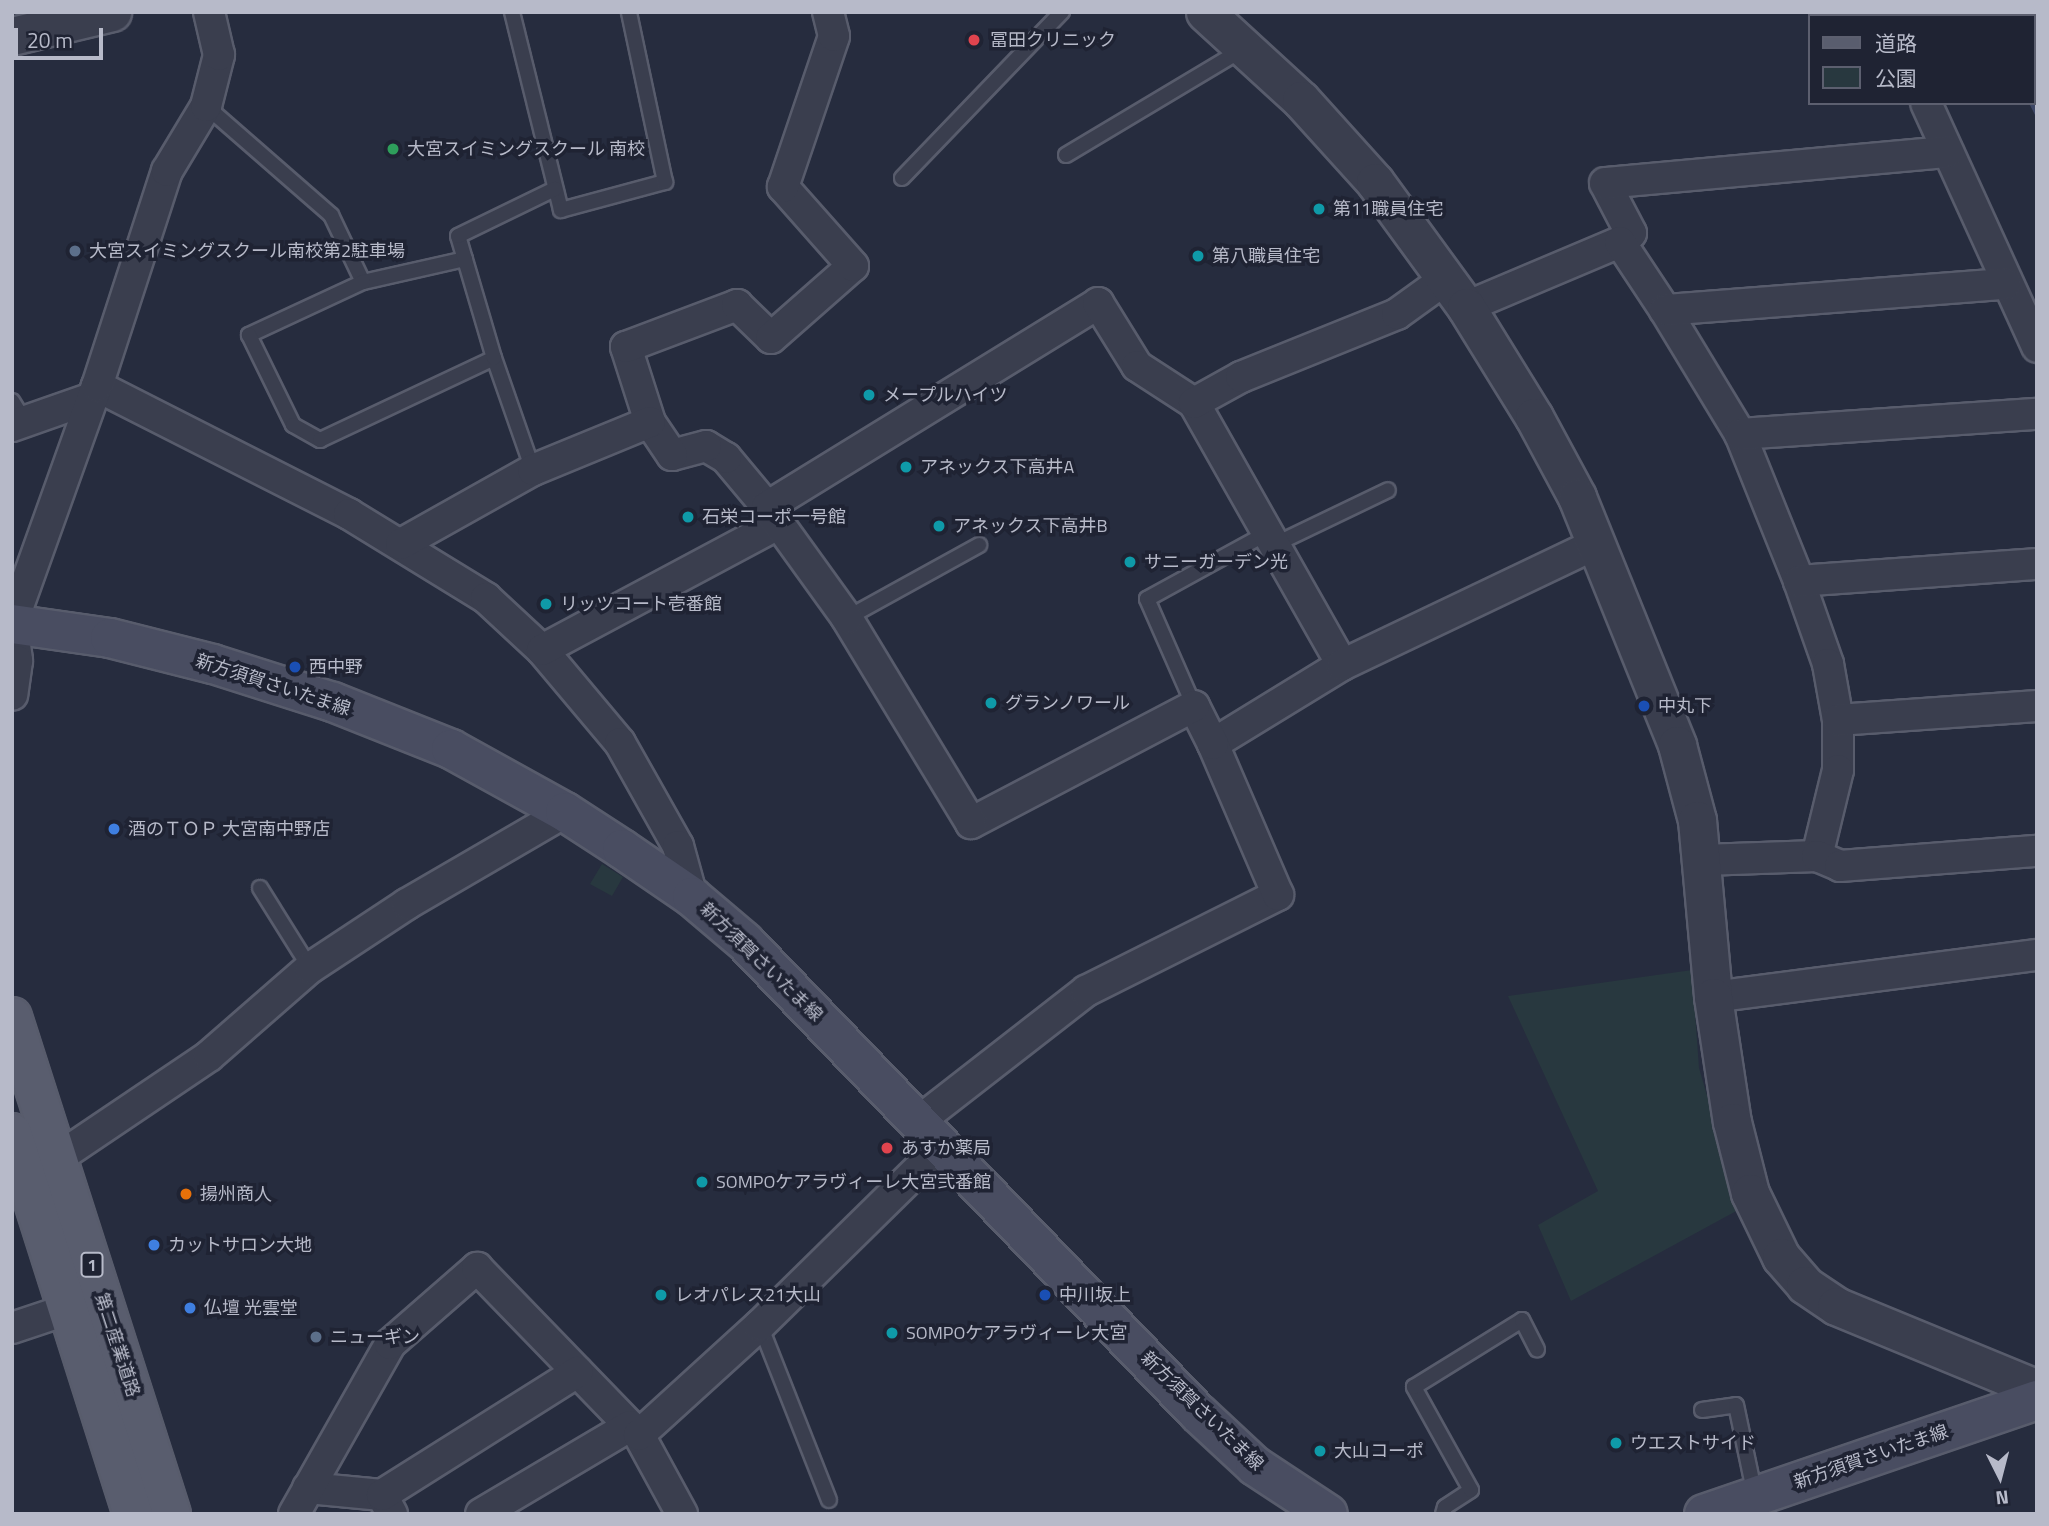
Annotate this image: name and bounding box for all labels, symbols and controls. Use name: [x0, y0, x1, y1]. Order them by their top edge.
scale bar: [18, 14, 107, 58]
legend: [1808, 14, 2035, 105]
text: 20 m: [27, 24, 73, 56]
text: 道路: [1875, 27, 1917, 59]
place label: 冨田クリニック: [990, 29, 1116, 51]
marker: 冨田クリニック: [964, 30, 984, 50]
text: 公園: [1875, 62, 1917, 94]
place label: 大宮スイミングスクール 南校: [407, 138, 645, 160]
marker: 大宮スイミングスクール 南校: [385, 141, 401, 157]
place label: 第11職員住宅: [1333, 198, 1443, 220]
marker: 第11職員住宅: [1311, 201, 1327, 217]
place label: 大宮スイミングスクール南校第2駐車場: [89, 240, 405, 262]
marker: 大宮スイミングスクール南校第2駐車場: [67, 243, 83, 259]
place label: 第八職員住宅: [1212, 245, 1320, 267]
marker: 第八職員住宅: [1190, 248, 1206, 264]
place label: メープルハイツ: [883, 384, 1009, 406]
marker: メープルハイツ: [861, 387, 877, 403]
place label: アネックス下高井A: [920, 456, 1075, 478]
marker: アネックス下高井A: [898, 459, 914, 475]
place label: 石栄コーポ一号館: [702, 506, 846, 528]
marker: 石栄コーポ一号館: [680, 509, 696, 525]
place label: アネックス下高井B: [953, 515, 1108, 537]
marker: アネックス下高井B: [931, 518, 947, 534]
place label: サニーガーデン光: [1144, 551, 1288, 573]
marker: サニーガーデン光: [1122, 554, 1138, 570]
place label: リッツコート壱番館: [560, 593, 722, 615]
marker: リッツコート壱番館: [538, 596, 554, 612]
street label: 新方須賀さいたま線: [193, 650, 353, 720]
place label: 西中野: [309, 656, 363, 678]
marker: 西中野: [287, 659, 303, 675]
place label: グランノワール: [1005, 692, 1131, 714]
marker: グランノワール: [983, 695, 999, 711]
place label: 中丸下: [1658, 695, 1712, 717]
marker: 中丸下: [1636, 698, 1652, 714]
place label: 酒のＴＯＰ 大宮南中野店: [128, 818, 330, 840]
marker: 酒のＴＯＰ 大宮南中野店: [106, 821, 122, 837]
street label: 新方須賀さいたま線: [695, 898, 827, 1026]
place label: あすか薬局: [901, 1137, 991, 1159]
marker: あすか薬局: [879, 1140, 895, 1156]
place label: SOMPOケアラヴィーレ大宮弐番館: [716, 1171, 991, 1193]
marker: SOMPOケアラヴィーレ大宮弐番館: [694, 1174, 710, 1190]
place label: 揚州商人: [200, 1183, 272, 1205]
marker: 揚州商人: [178, 1186, 194, 1202]
place label: カットサロン大地: [168, 1234, 312, 1256]
marker: カットサロン大地: [146, 1237, 162, 1253]
road number: 1: [80, 1252, 104, 1278]
place label: レオパレス21大山: [675, 1284, 821, 1306]
place label: 中川坂上: [1059, 1284, 1131, 1306]
marker: レオパレス21大山: [653, 1287, 669, 1303]
marker: 中川坂上: [1037, 1287, 1053, 1303]
street label: 第二産業道路: [90, 1290, 144, 1400]
place label: 仏壇 光雲堂: [204, 1297, 298, 1319]
marker: 仏壇 光雲堂: [182, 1300, 198, 1316]
place label: SOMPOケアラヴィーレ大宮: [906, 1322, 1127, 1344]
marker: SOMPOケアラヴィーレ大宮: [884, 1325, 900, 1341]
place label: ニューギン: [330, 1326, 420, 1348]
marker: ニューギン: [308, 1329, 324, 1345]
street label: 新方須賀さいたま線: [1136, 1347, 1268, 1475]
street label: 新方須賀さいたま線: [1791, 1420, 1951, 1494]
place label: ウエストサイド: [1630, 1432, 1756, 1454]
marker: ウエストサイド: [1608, 1435, 1624, 1451]
place label: 大山コーポ: [1334, 1440, 1424, 1462]
north arrow: [1965, 1442, 2035, 1512]
marker: 大山コーポ: [1312, 1443, 1328, 1459]
text: N: [1994, 1483, 2010, 1513]

